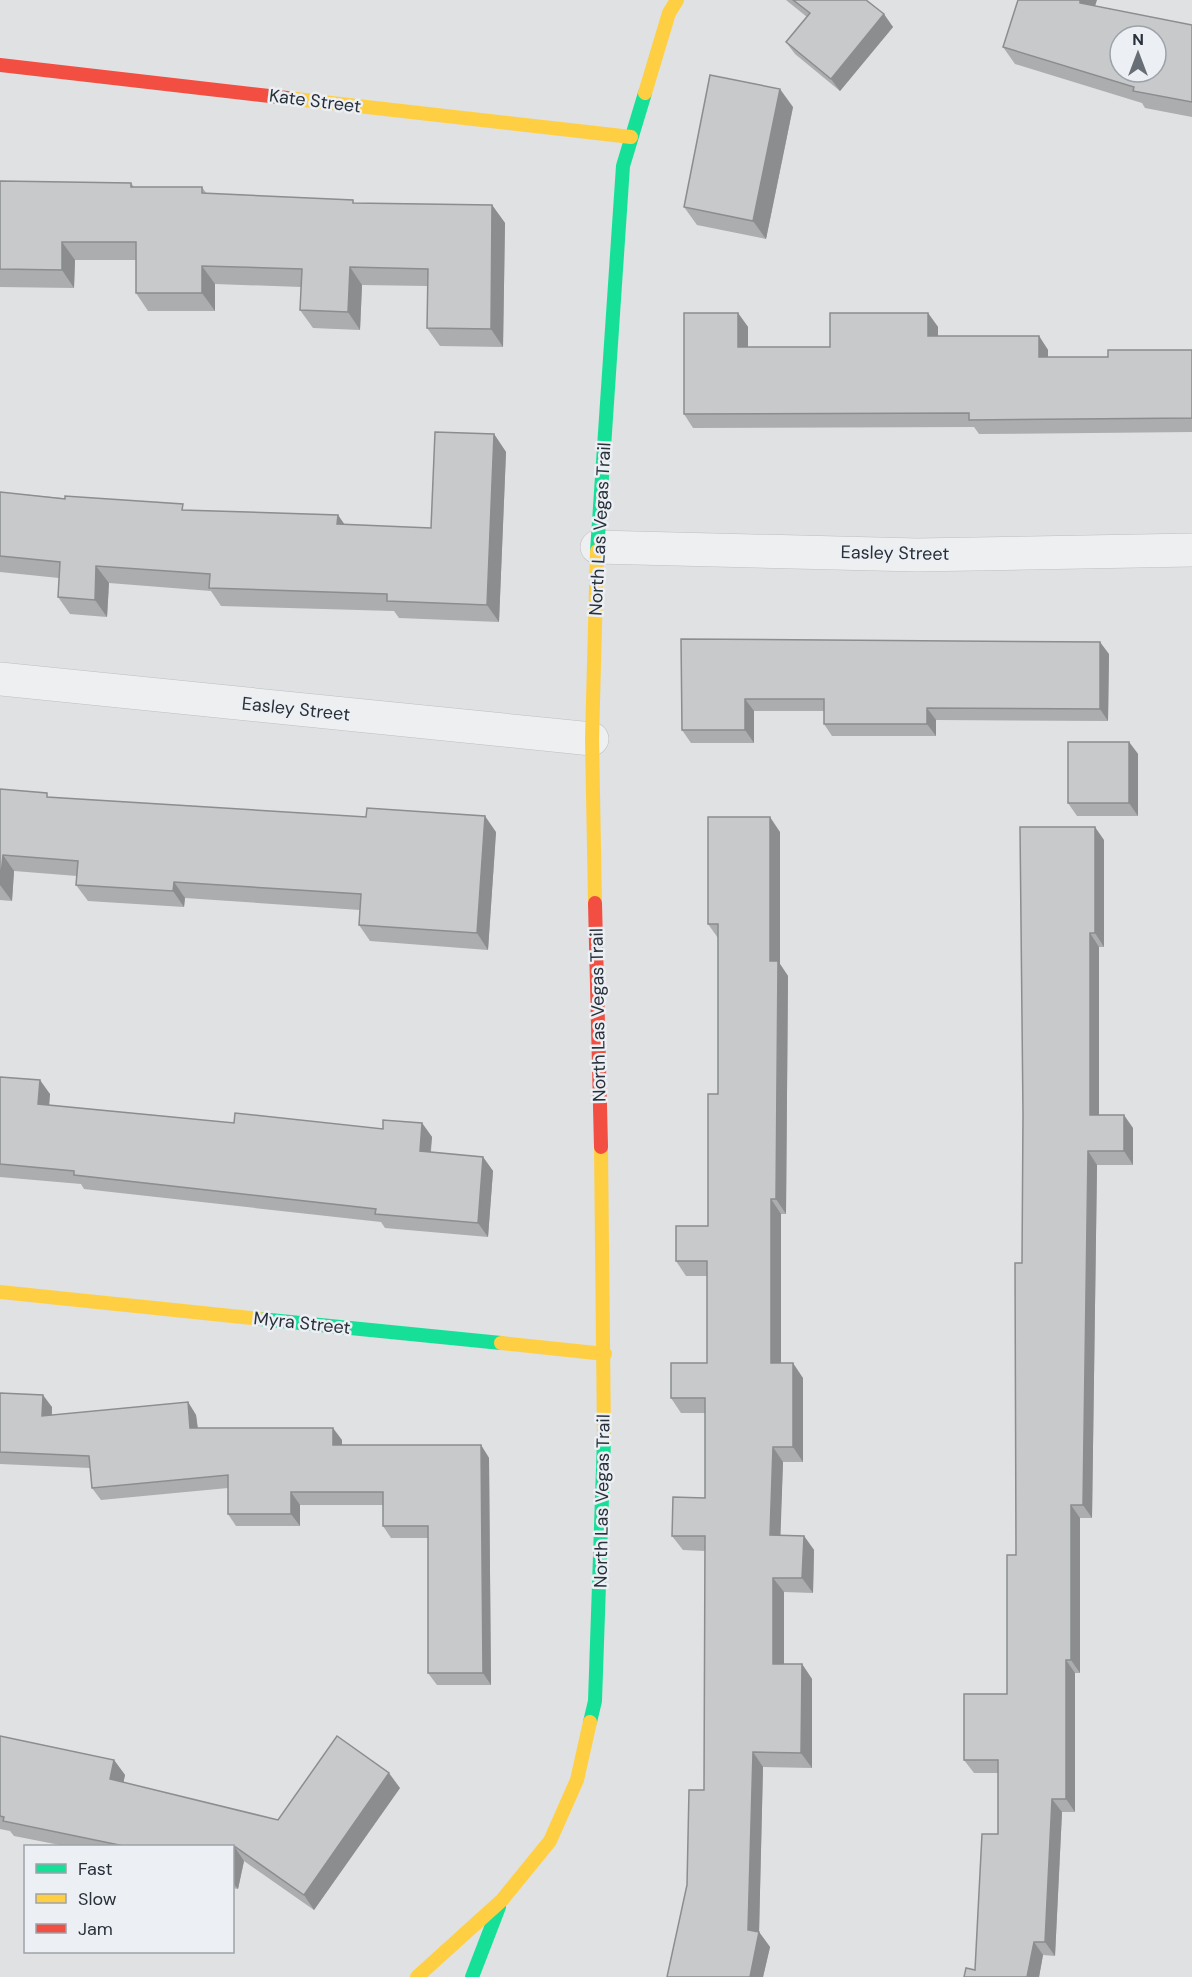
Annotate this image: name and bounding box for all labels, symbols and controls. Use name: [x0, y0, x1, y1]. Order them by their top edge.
north arrow: [1108, 24, 1168, 84]
text: N: [1132, 29, 1144, 50]
street label: Kate Street: [268, 83, 362, 119]
street label: North Las Vegas Trail: [583, 442, 617, 616]
street label: Easley Street: [840, 540, 950, 566]
street label: Easley Street: [241, 691, 351, 727]
street label: North Las Vegas Trail: [584, 928, 612, 1102]
street label: Myra Street: [252, 1306, 352, 1340]
street label: North Las Vegas Trail: [588, 1414, 616, 1588]
legend: [24, 1845, 234, 1953]
text: Fast: [78, 1857, 113, 1881]
text: Slow: [78, 1887, 117, 1911]
text: Jam: [78, 1917, 113, 1941]

